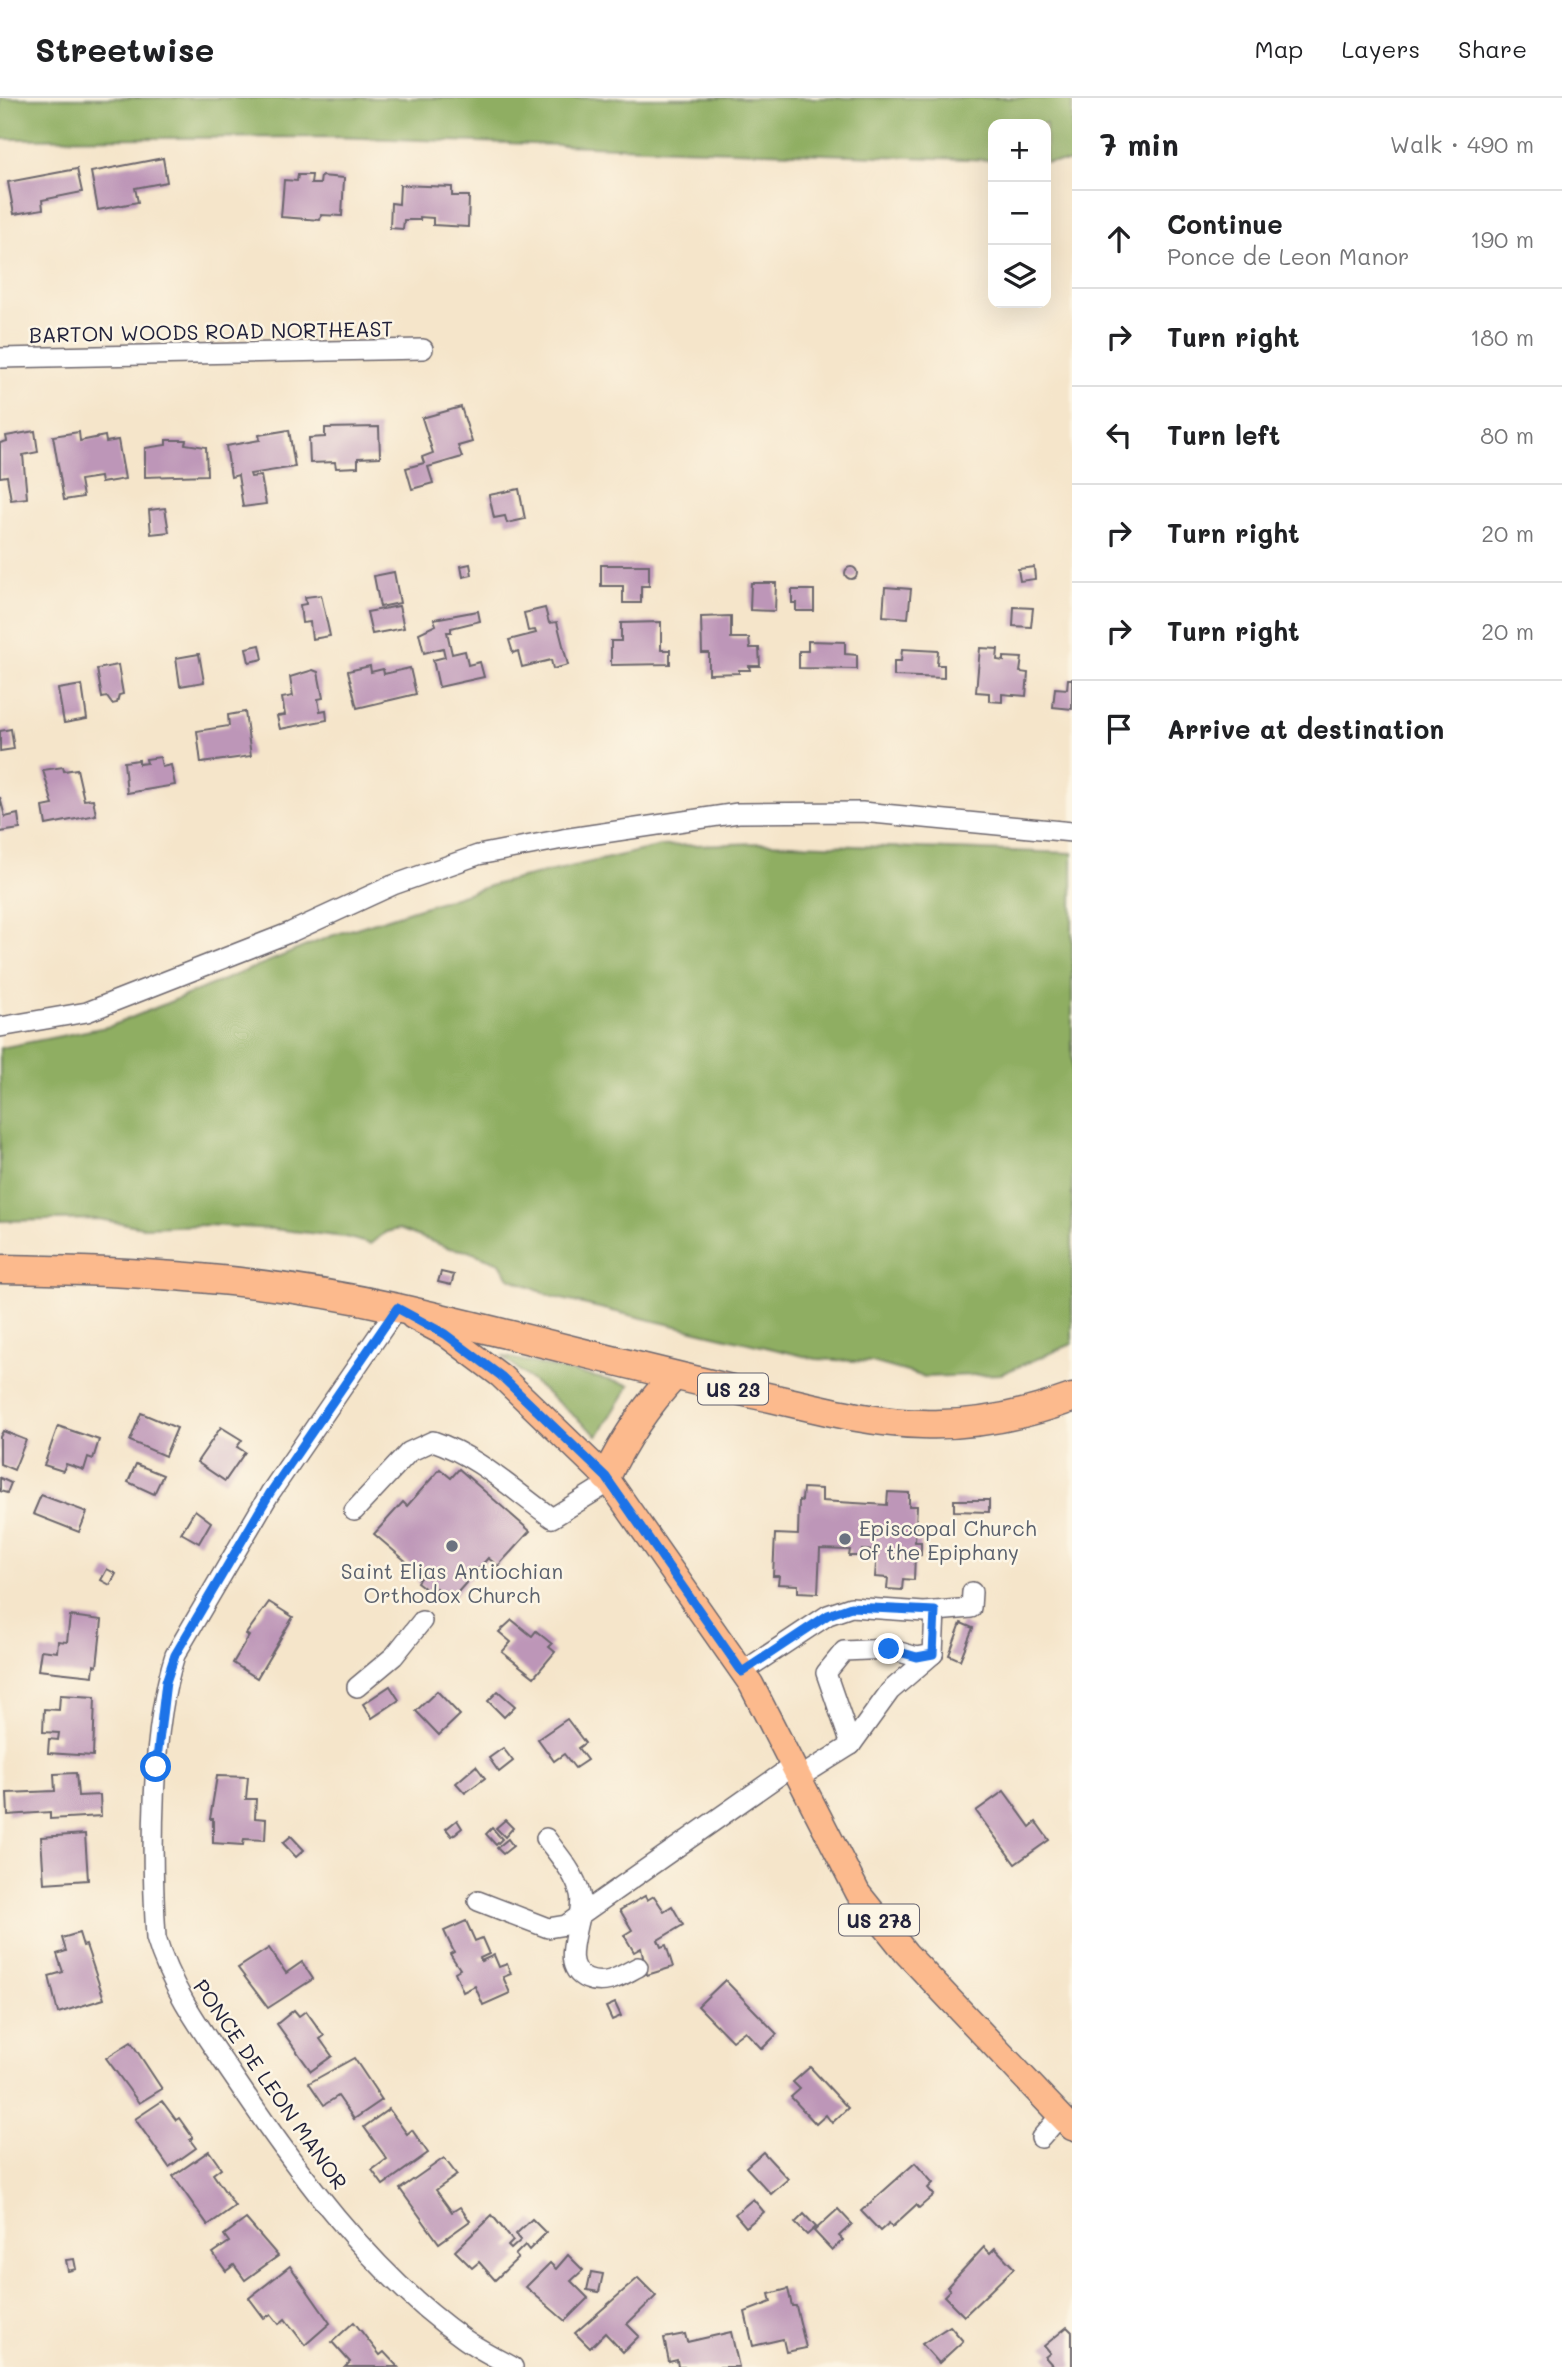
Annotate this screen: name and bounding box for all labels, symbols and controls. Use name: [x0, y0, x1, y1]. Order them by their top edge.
text: Streetwise: [35, 27, 214, 70]
text: Map: [1255, 33, 1303, 64]
text: Layers: [1341, 33, 1420, 64]
text: Share: [1458, 33, 1527, 64]
map controls: [988, 119, 1051, 308]
button: +: [988, 119, 1051, 182]
text: 7 min: [1100, 124, 1179, 164]
text: Walk · 490 m: [1390, 129, 1534, 159]
button: −: [988, 182, 1051, 245]
text: Continue: [1167, 207, 1283, 241]
icon: ahead: [1100, 220, 1138, 258]
text: 190 m: [1470, 224, 1534, 254]
text: Ponce de Leon Manor: [1167, 241, 1409, 271]
button: layers: [988, 245, 1051, 308]
street label: BARTON WOODS ROAD NORTHEAST: [29, 314, 393, 348]
icon: right: [1100, 318, 1138, 356]
text: Turn right: [1167, 320, 1300, 354]
text: 180 m: [1470, 322, 1534, 352]
icon: left: [1100, 416, 1138, 454]
text: Turn left: [1167, 418, 1280, 452]
text: 80 m: [1480, 420, 1534, 450]
icon: right: [1100, 514, 1138, 552]
text: Turn right: [1167, 516, 1300, 550]
text: 20 m: [1481, 518, 1534, 548]
icon: right: [1100, 612, 1138, 650]
text: Turn right: [1167, 614, 1300, 648]
text: 20 m: [1481, 616, 1534, 646]
icon: arrive: [1100, 710, 1138, 748]
text: Arrive at destination: [1167, 712, 1444, 746]
road number: US 23: [698, 1373, 768, 1404]
place label: Episcopal Church of the Epiphany: [859, 1514, 1037, 1565]
marker: Episcopal Church of the Epiphany: [837, 1531, 853, 1547]
marker: Saint Elias Antiochian Orthodox Church: [444, 1538, 460, 1554]
place label: Saint Elias Antiochian Orthodox Church: [341, 1557, 563, 1608]
route end: [873, 1633, 904, 1664]
route start: [140, 1751, 171, 1782]
road number: US 278: [839, 1904, 919, 1936]
street label: PONCE DE LEON MANOR: [188, 1974, 354, 2194]

